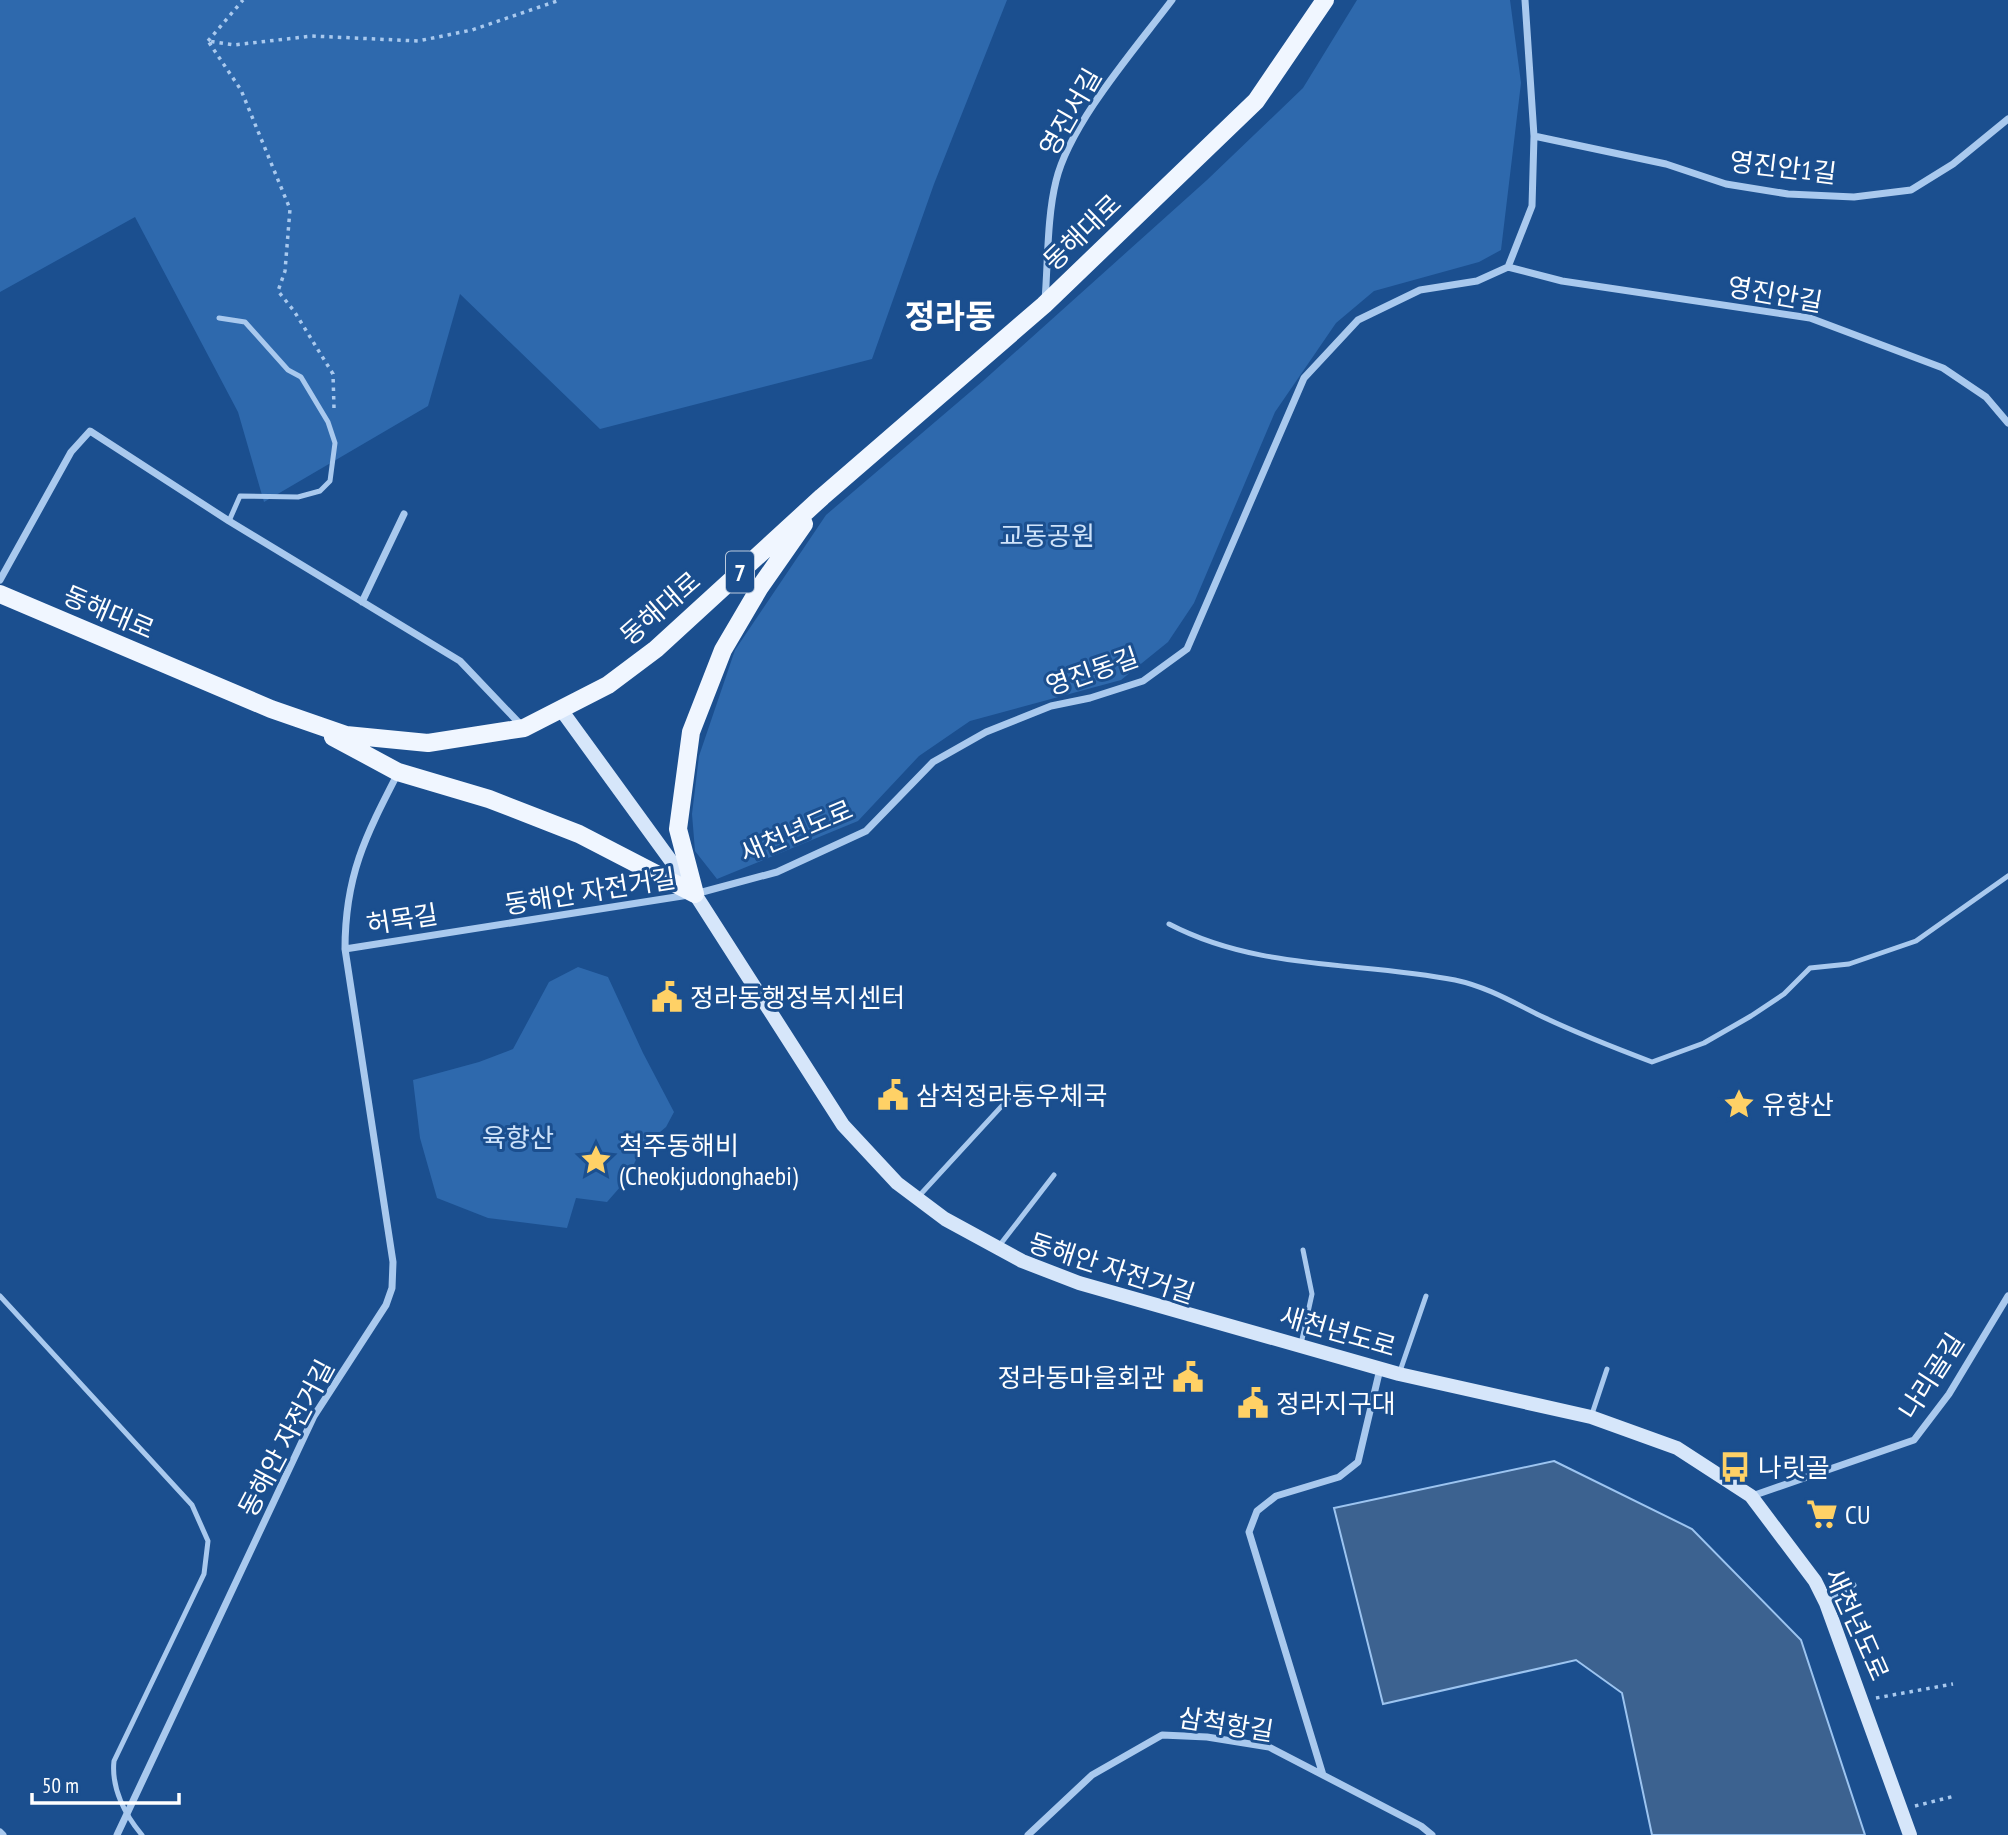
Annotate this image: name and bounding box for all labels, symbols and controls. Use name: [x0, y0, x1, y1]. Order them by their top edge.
street label: 영진서길: [1032, 62, 1108, 162]
street label: 영진안1길: [1728, 144, 1838, 190]
street label: 동해대로: [1036, 187, 1128, 277]
street label: 영진안길: [1725, 269, 1825, 319]
district label: 정라동: [904, 294, 996, 337]
park label: 교동공원: [999, 519, 1095, 552]
road number: 7: [726, 552, 754, 592]
street label: 동해대로: [613, 564, 707, 652]
street label: 동해대로: [59, 578, 159, 646]
street label: 영진동길: [1041, 640, 1143, 702]
street label: 새천년도로: [735, 792, 857, 870]
street label: 동해안 자전거길: [502, 861, 678, 921]
street label: 허목길: [364, 897, 440, 941]
public building icon: 정라동행정복지센터: [650, 980, 684, 1014]
place label: 정라동행정복지센터: [690, 981, 905, 1014]
public building icon: 삼척정라동우체국: [876, 1078, 910, 1112]
place label: 삼척정라동우체국: [916, 1079, 1107, 1112]
place icon: 유향산: [1722, 1087, 1756, 1121]
place label: 유향산: [1762, 1088, 1834, 1121]
park label: 육향산: [482, 1121, 554, 1154]
place label: 척주동해비 (Cheokjudonghaebi): [619, 1129, 798, 1192]
place icon: 척주동해비 (Cheokjudonghaebi): [579, 1143, 613, 1177]
street label: 동해안 자전거길: [1025, 1226, 1199, 1310]
street label: 새천년도로: [1276, 1299, 1400, 1363]
street label: 나리골길: [1891, 1327, 1971, 1425]
street label: 동해안 자전거길: [231, 1354, 341, 1522]
public building icon: 정라동마을회관: [1171, 1360, 1205, 1394]
place label: 정라동마을회관: [998, 1361, 1165, 1394]
public building icon: 정라지구대: [1236, 1386, 1270, 1420]
place label: 정라지구대: [1276, 1387, 1396, 1420]
bus stop icon: 나릿골: [1718, 1450, 1752, 1484]
place label: 나릿골: [1758, 1451, 1830, 1484]
supermarket icon: CU: [1805, 1497, 1839, 1531]
place label: CU: [1845, 1498, 1870, 1531]
street label: 새천년도로: [1818, 1563, 1896, 1685]
street label: 삼척항길: [1176, 1700, 1276, 1748]
scale bar: [32, 1762, 178, 1806]
text: 50 m: [42, 1772, 79, 1799]

